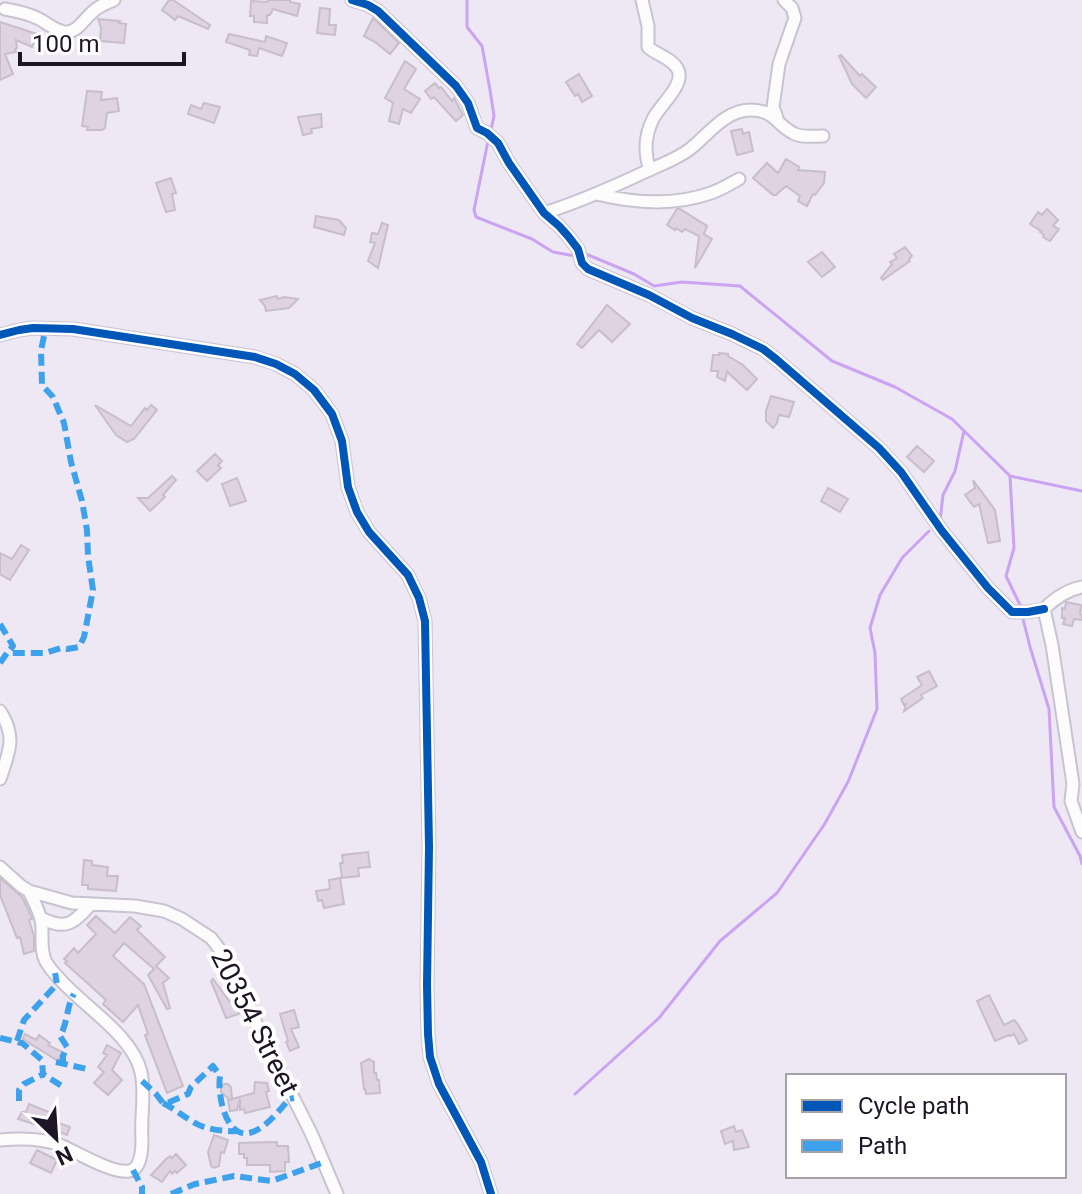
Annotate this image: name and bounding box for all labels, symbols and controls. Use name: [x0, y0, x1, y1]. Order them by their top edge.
scale bar: [20, 16, 184, 66]
text: 100 m: [32, 30, 99, 58]
street label: 20354 Street: [204, 943, 306, 1101]
legend: [786, 1074, 1066, 1178]
text: Cycle path: [858, 1092, 970, 1120]
north arrow: [16, 1098, 96, 1178]
text: Path: [858, 1132, 907, 1160]
text: N: [52, 1141, 77, 1170]

